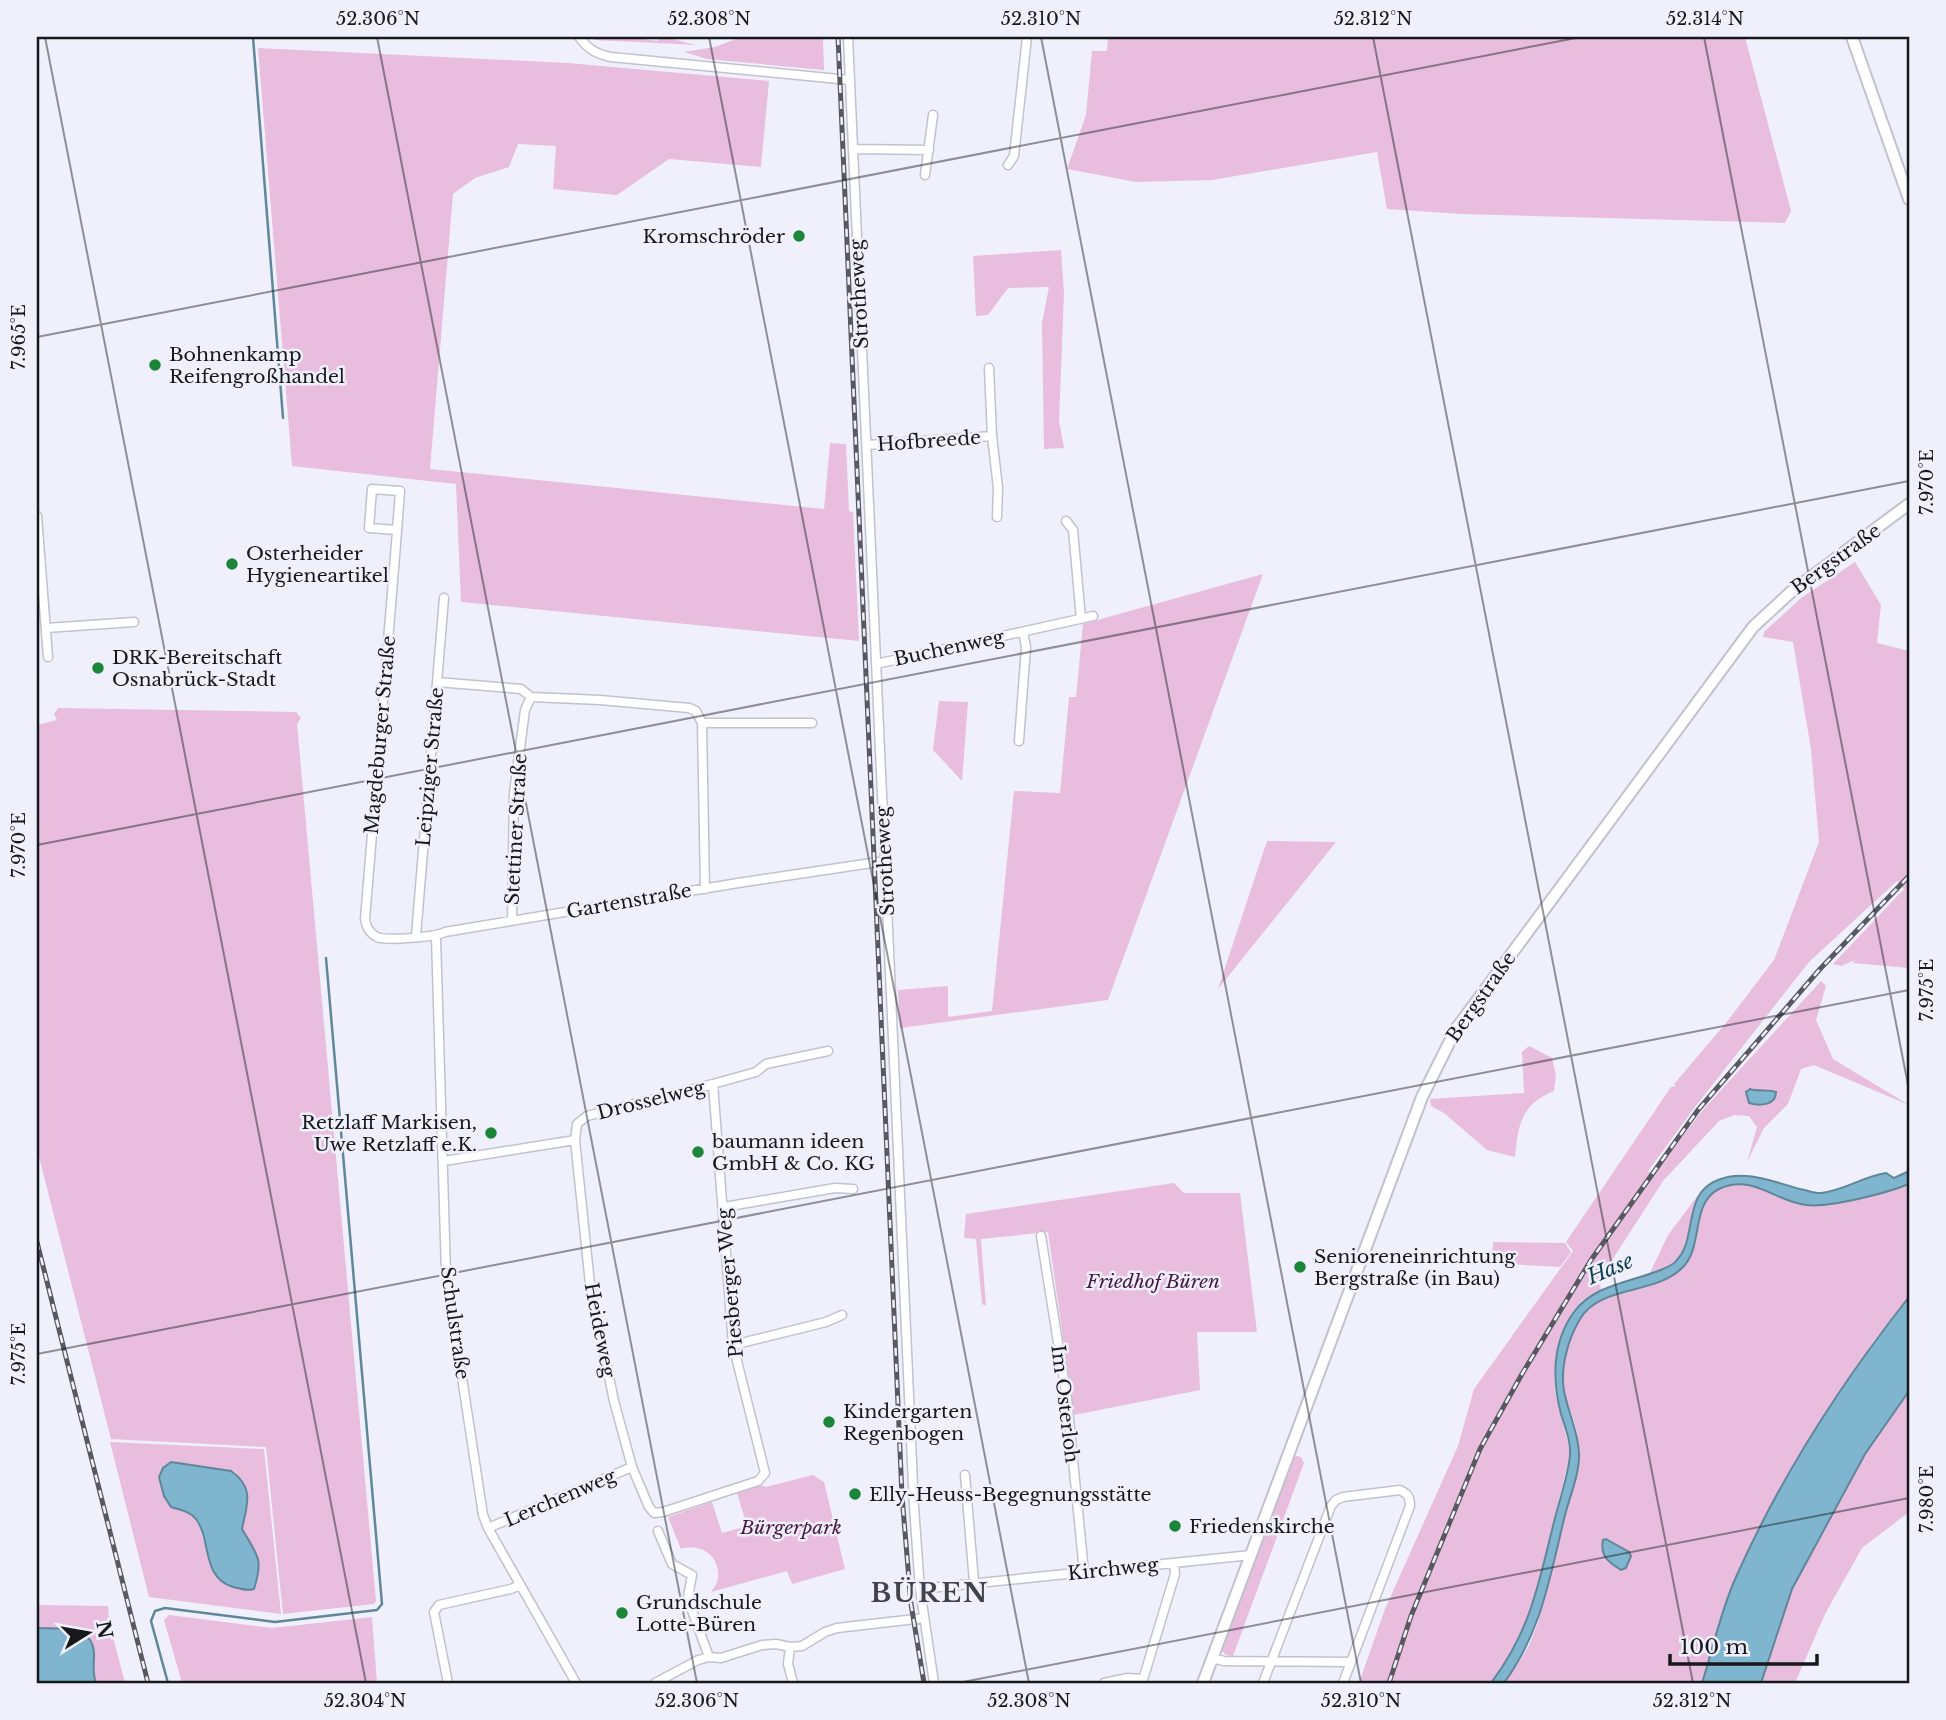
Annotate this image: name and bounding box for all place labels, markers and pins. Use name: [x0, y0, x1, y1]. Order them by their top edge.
place label: Kromschröder: [643, 225, 785, 248]
marker: Kromschröder: [791, 228, 807, 244]
place label: Bohnenkamp Reifengroßhandel: [169, 343, 345, 388]
marker: Bohnenkamp Reifengroßhandel: [147, 357, 163, 373]
place label: Osterheider Hygieneartikel: [246, 542, 389, 587]
marker: Osterheider Hygieneartikel: [224, 556, 240, 572]
place label: DRK-Bereitschaft Osnabrück-Stadt: [112, 646, 283, 691]
marker: DRK-Bereitschaft Osnabrück-Stadt: [90, 660, 106, 676]
place label: Retzlaff Markisen, Uwe Retzlaff e.K.: [301, 1111, 477, 1156]
marker: Retzlaff Markisen, Uwe Retzlaff e.K.: [483, 1125, 499, 1141]
place label: baumann ideen GmbH & Co. KG: [711, 1130, 875, 1175]
marker: baumann ideen GmbH & Co. KG: [690, 1144, 706, 1160]
place label: Senioreneinrichtung Bergstraße (in Bau): [1314, 1245, 1516, 1290]
marker: Senioreneinrichtung Bergstraße (in Bau): [1292, 1259, 1308, 1275]
place label: Kindergarten Regenbogen: [843, 1400, 972, 1445]
marker: Kindergarten Regenbogen: [821, 1414, 837, 1430]
place label: Elly-Heuss-Begegnungsstätte: [869, 1483, 1152, 1506]
marker: Elly-Heuss-Begegnungsstätte: [847, 1486, 863, 1502]
place label: Friedenskirche: [1189, 1515, 1335, 1538]
marker: Friedenskirche: [1167, 1518, 1183, 1534]
place label: Grundschule Lotte-Büren: [636, 1591, 762, 1636]
marker: Grundschule Lotte-Büren: [614, 1605, 630, 1621]

